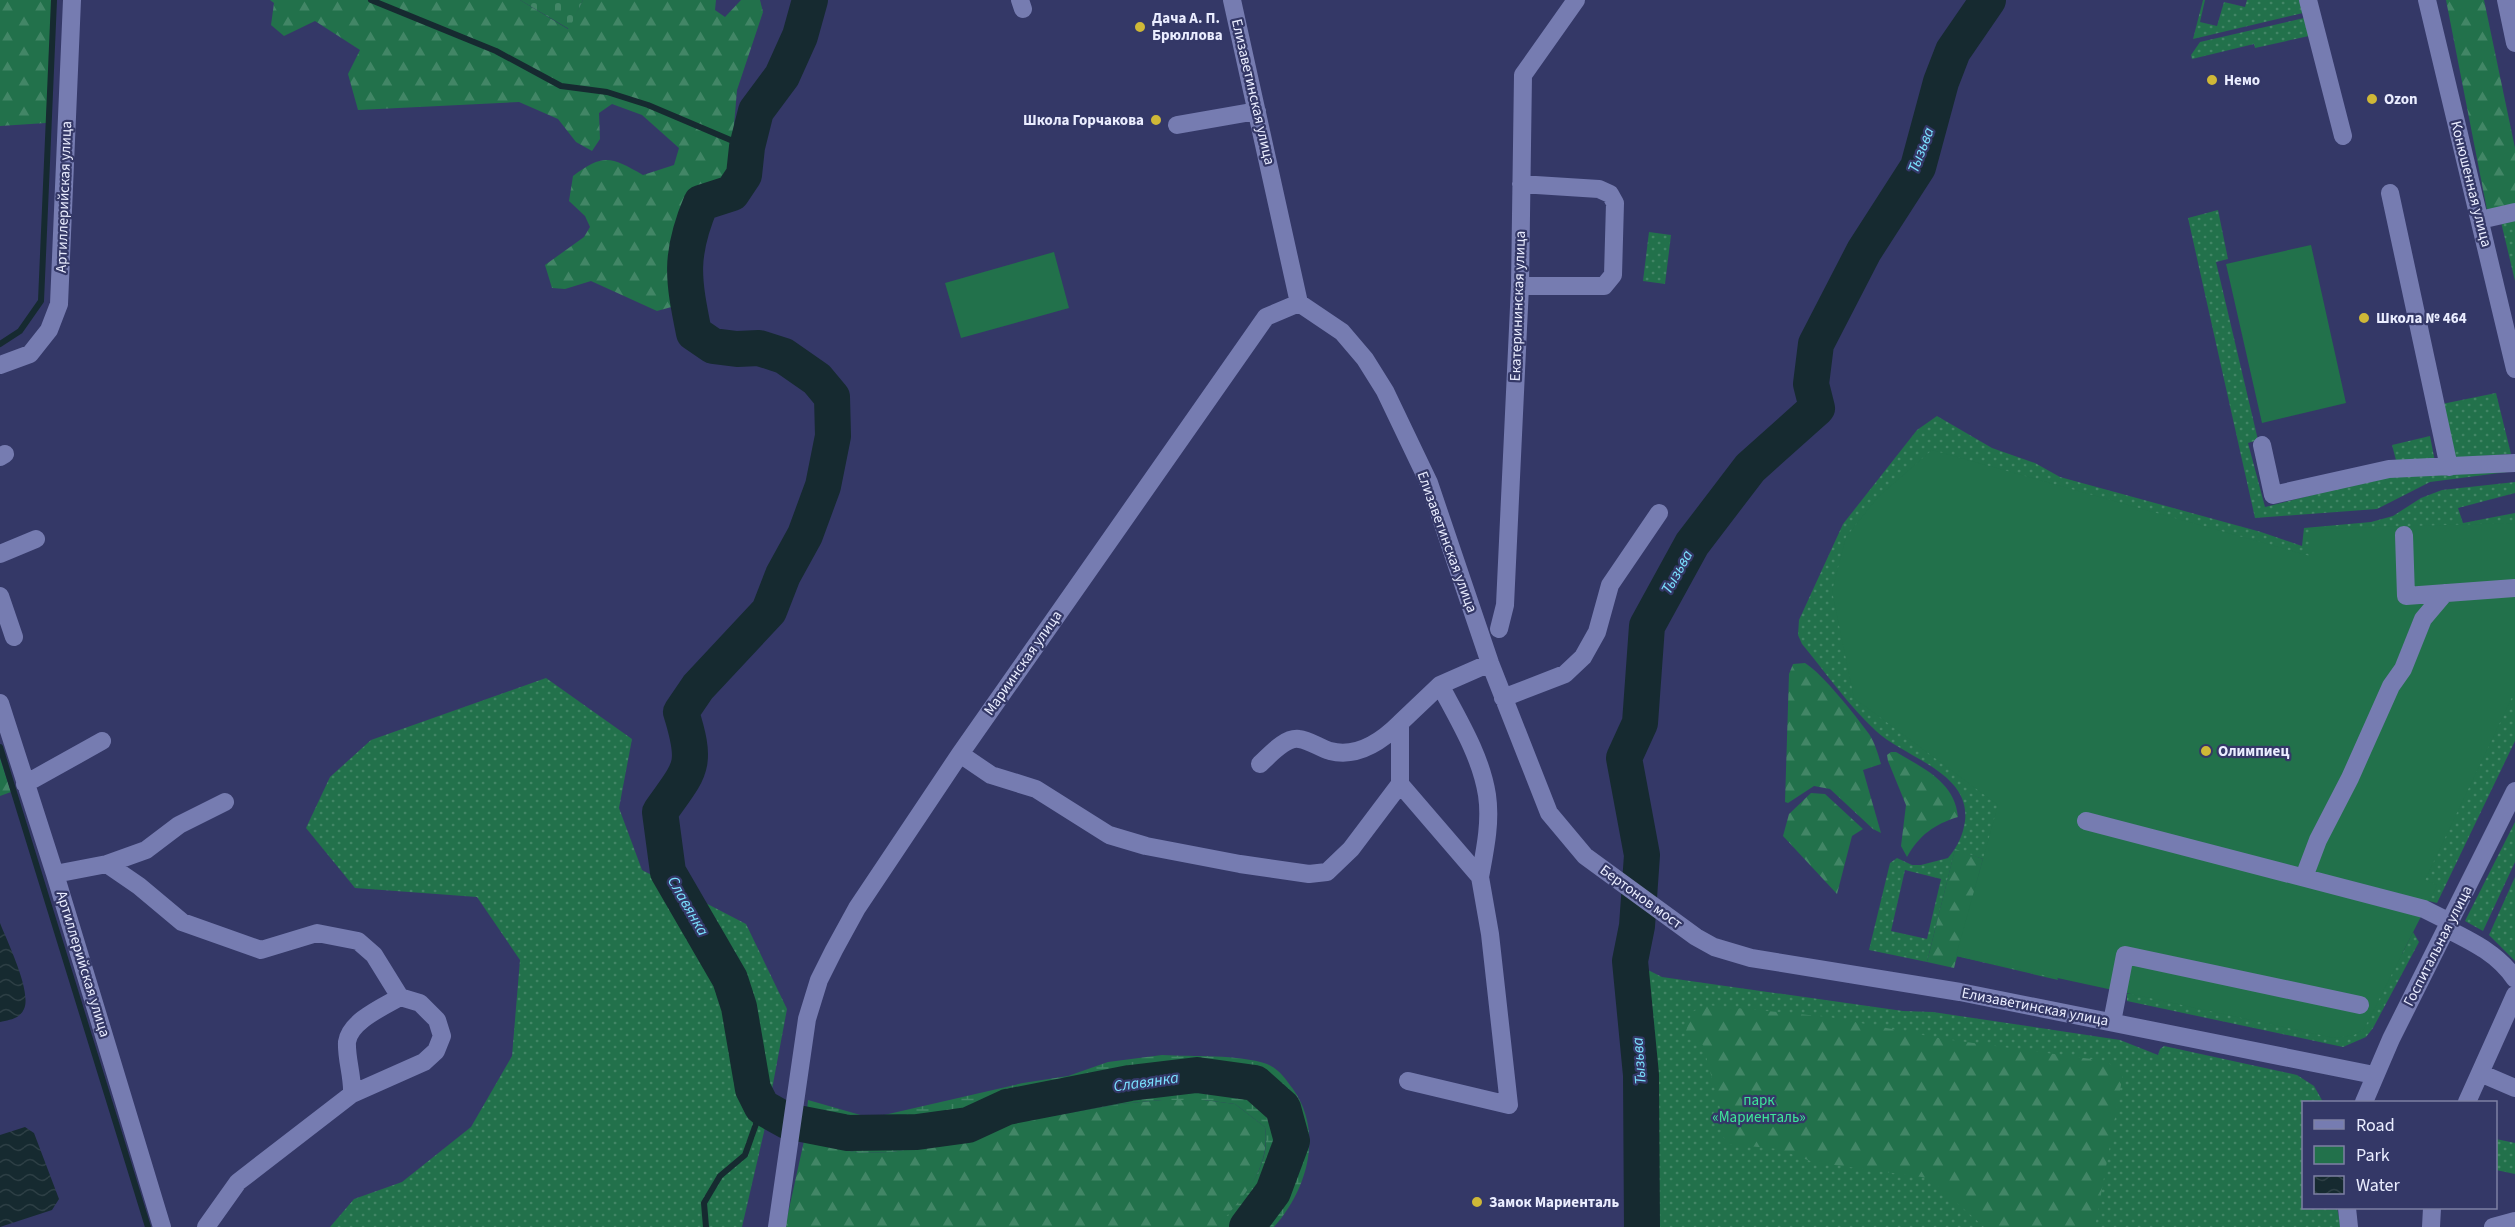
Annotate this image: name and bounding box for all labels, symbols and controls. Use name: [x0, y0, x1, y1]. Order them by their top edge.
place label: Дача А. П. Брюллова: [1152, 8, 1223, 46]
street label: Елизаветинская улица: [1226, 17, 1280, 167]
marker: Дача А. П. Брюллова: [1133, 20, 1147, 34]
place label: Немо: [2224, 70, 2260, 91]
marker: Немо: [2205, 73, 2219, 87]
place label: Ozon: [2384, 89, 2418, 110]
marker: Ozon: [2365, 92, 2379, 106]
place label: Школа Горчакова: [1023, 110, 1144, 131]
marker: Школа Горчакова: [1149, 113, 1163, 127]
street label: Конюшенная улица: [2445, 119, 2497, 249]
street label: Артиллерийская улица: [51, 121, 77, 273]
water label: Тызьва: [1902, 124, 1940, 176]
street label: Екатерининская улица: [1505, 230, 1531, 382]
place label: Школа № 464: [2376, 308, 2467, 329]
marker: Школа № 464: [2357, 311, 2371, 325]
street label: Елизаветинская улица: [1412, 468, 1482, 616]
water label: Тызьва: [1656, 546, 1698, 598]
street label: Мариинская улица: [979, 606, 1067, 720]
place label: Олимпиец: [2218, 741, 2289, 762]
marker: Олимпиец: [2199, 744, 2213, 758]
street label: Бертонов мост: [1595, 860, 1687, 934]
water label: Славянка: [662, 872, 714, 940]
street label: Госпитальная улица: [2398, 882, 2478, 1010]
street label: Артиллерийская улица: [51, 888, 115, 1040]
street label: Елизаветинская улица: [1960, 982, 2110, 1032]
water label: Тызьва: [1626, 1036, 1652, 1085]
water label: Славянка: [1112, 1066, 1180, 1097]
park label: парк «Мариенталь»: [1712, 1090, 1806, 1128]
legend: [2302, 1101, 2497, 1209]
text: Road: [2356, 1113, 2395, 1138]
text: Park: [2356, 1143, 2390, 1168]
text: Water: [2356, 1173, 2400, 1198]
place label: Замок Мариенталь: [1489, 1192, 1619, 1213]
marker: Замок Мариенталь: [1470, 1195, 1484, 1209]

